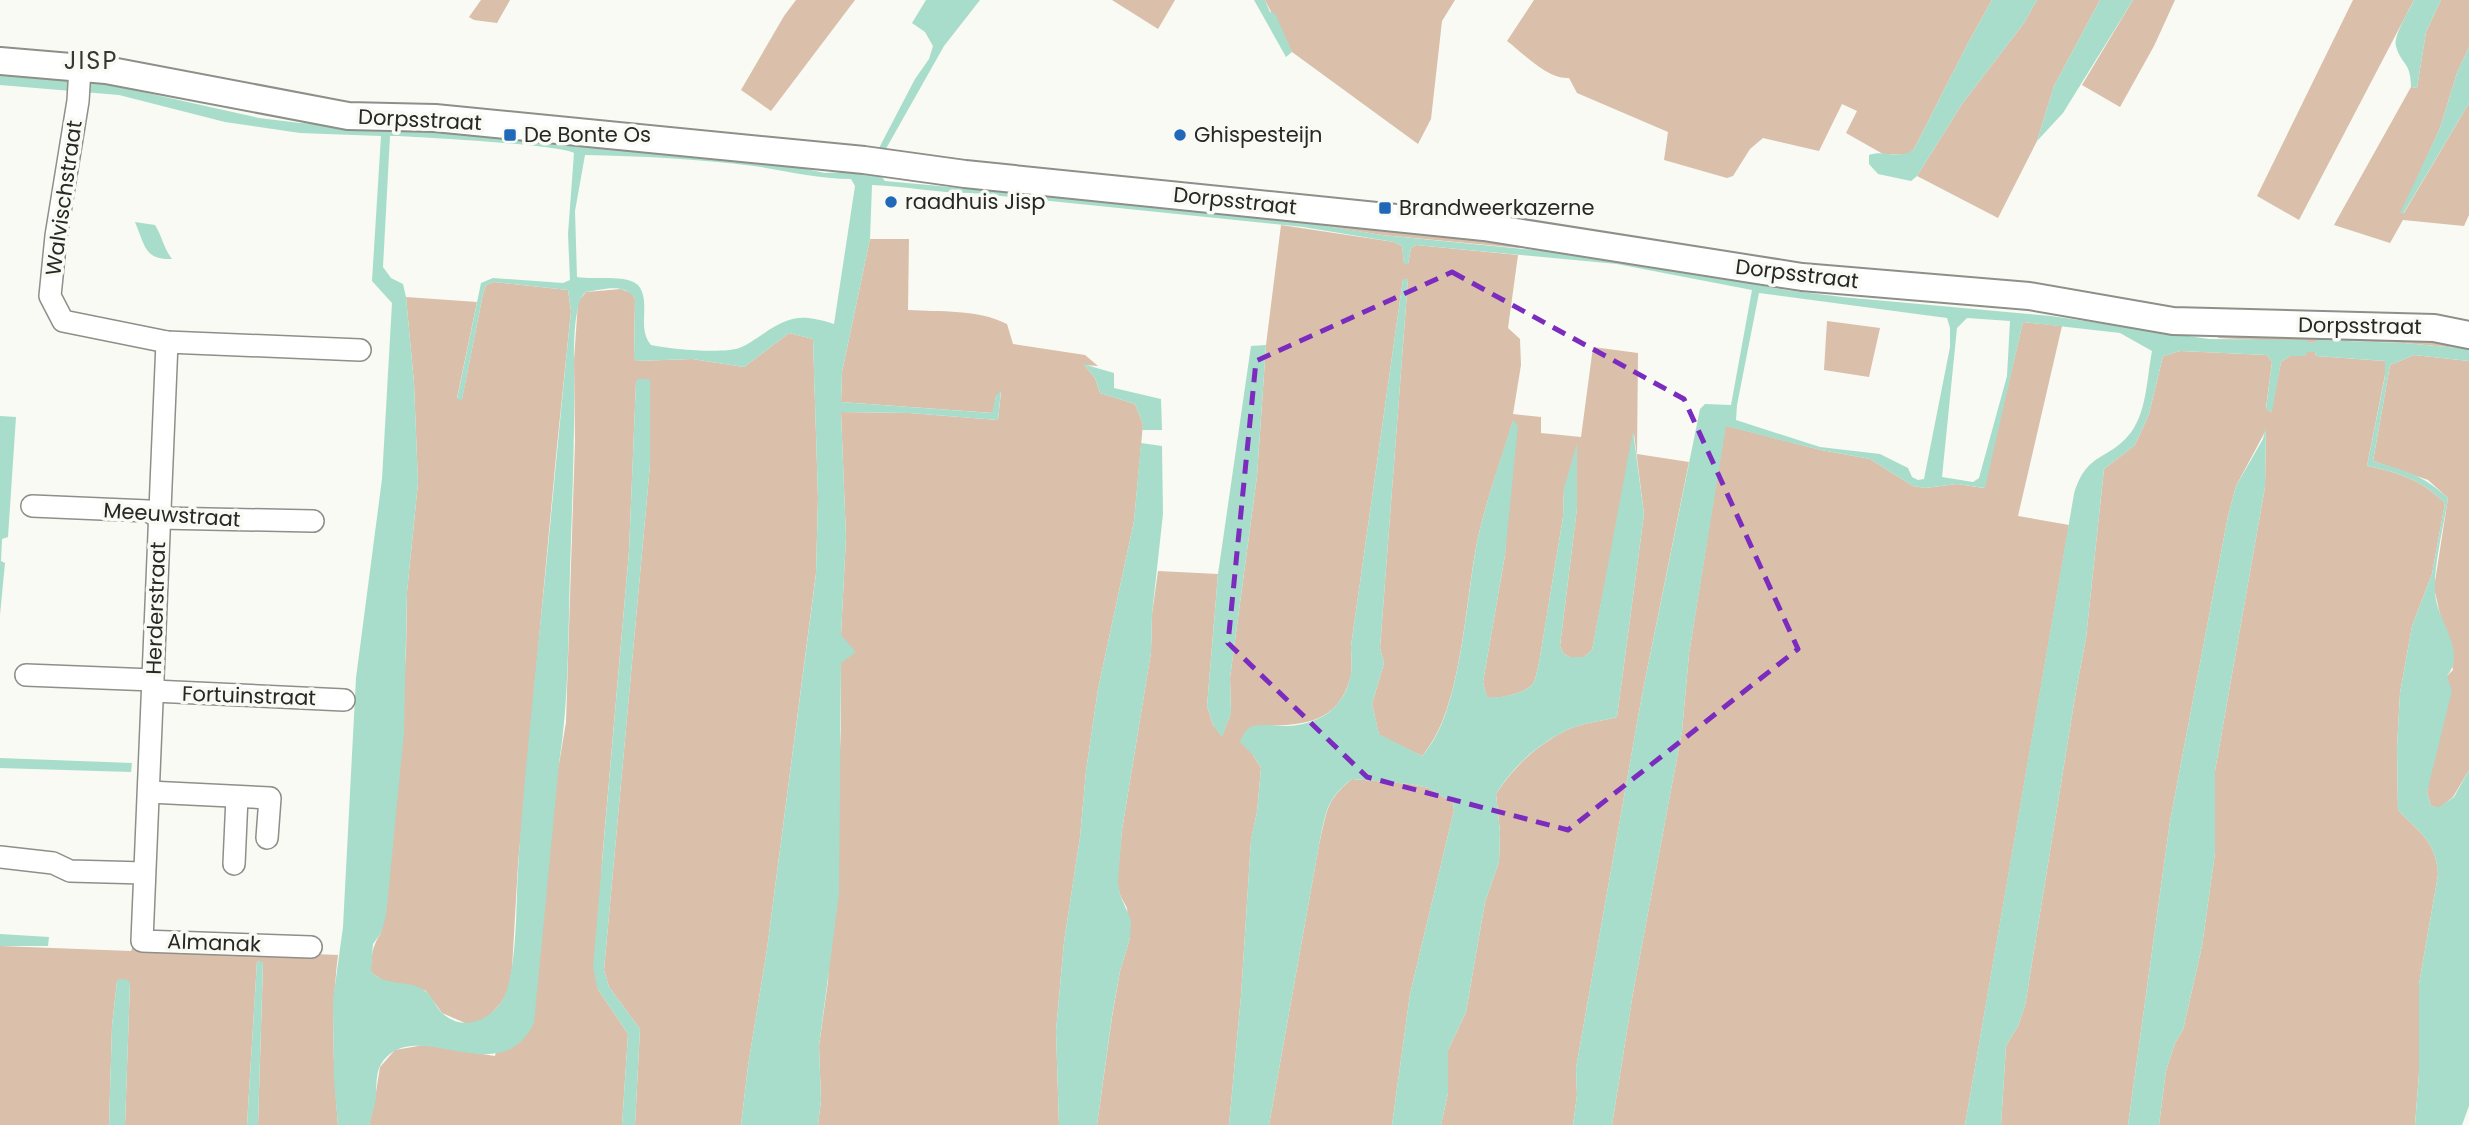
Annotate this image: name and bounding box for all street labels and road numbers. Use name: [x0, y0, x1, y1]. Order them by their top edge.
street label: Dorpsstraat: [357, 102, 483, 137]
street label: Walvischstraat: [38, 118, 89, 277]
street label: Dorpsstraat: [1172, 180, 1298, 221]
street label: Dorpsstraat: [1734, 252, 1860, 295]
street label: Dorpsstraat: [2298, 310, 2422, 341]
street label: Meeuwstraat: [103, 495, 242, 534]
street label: Herderstraat: [139, 541, 172, 675]
street label: Fortuinstraat: [182, 679, 316, 712]
street label: Almanak: [167, 926, 261, 959]

